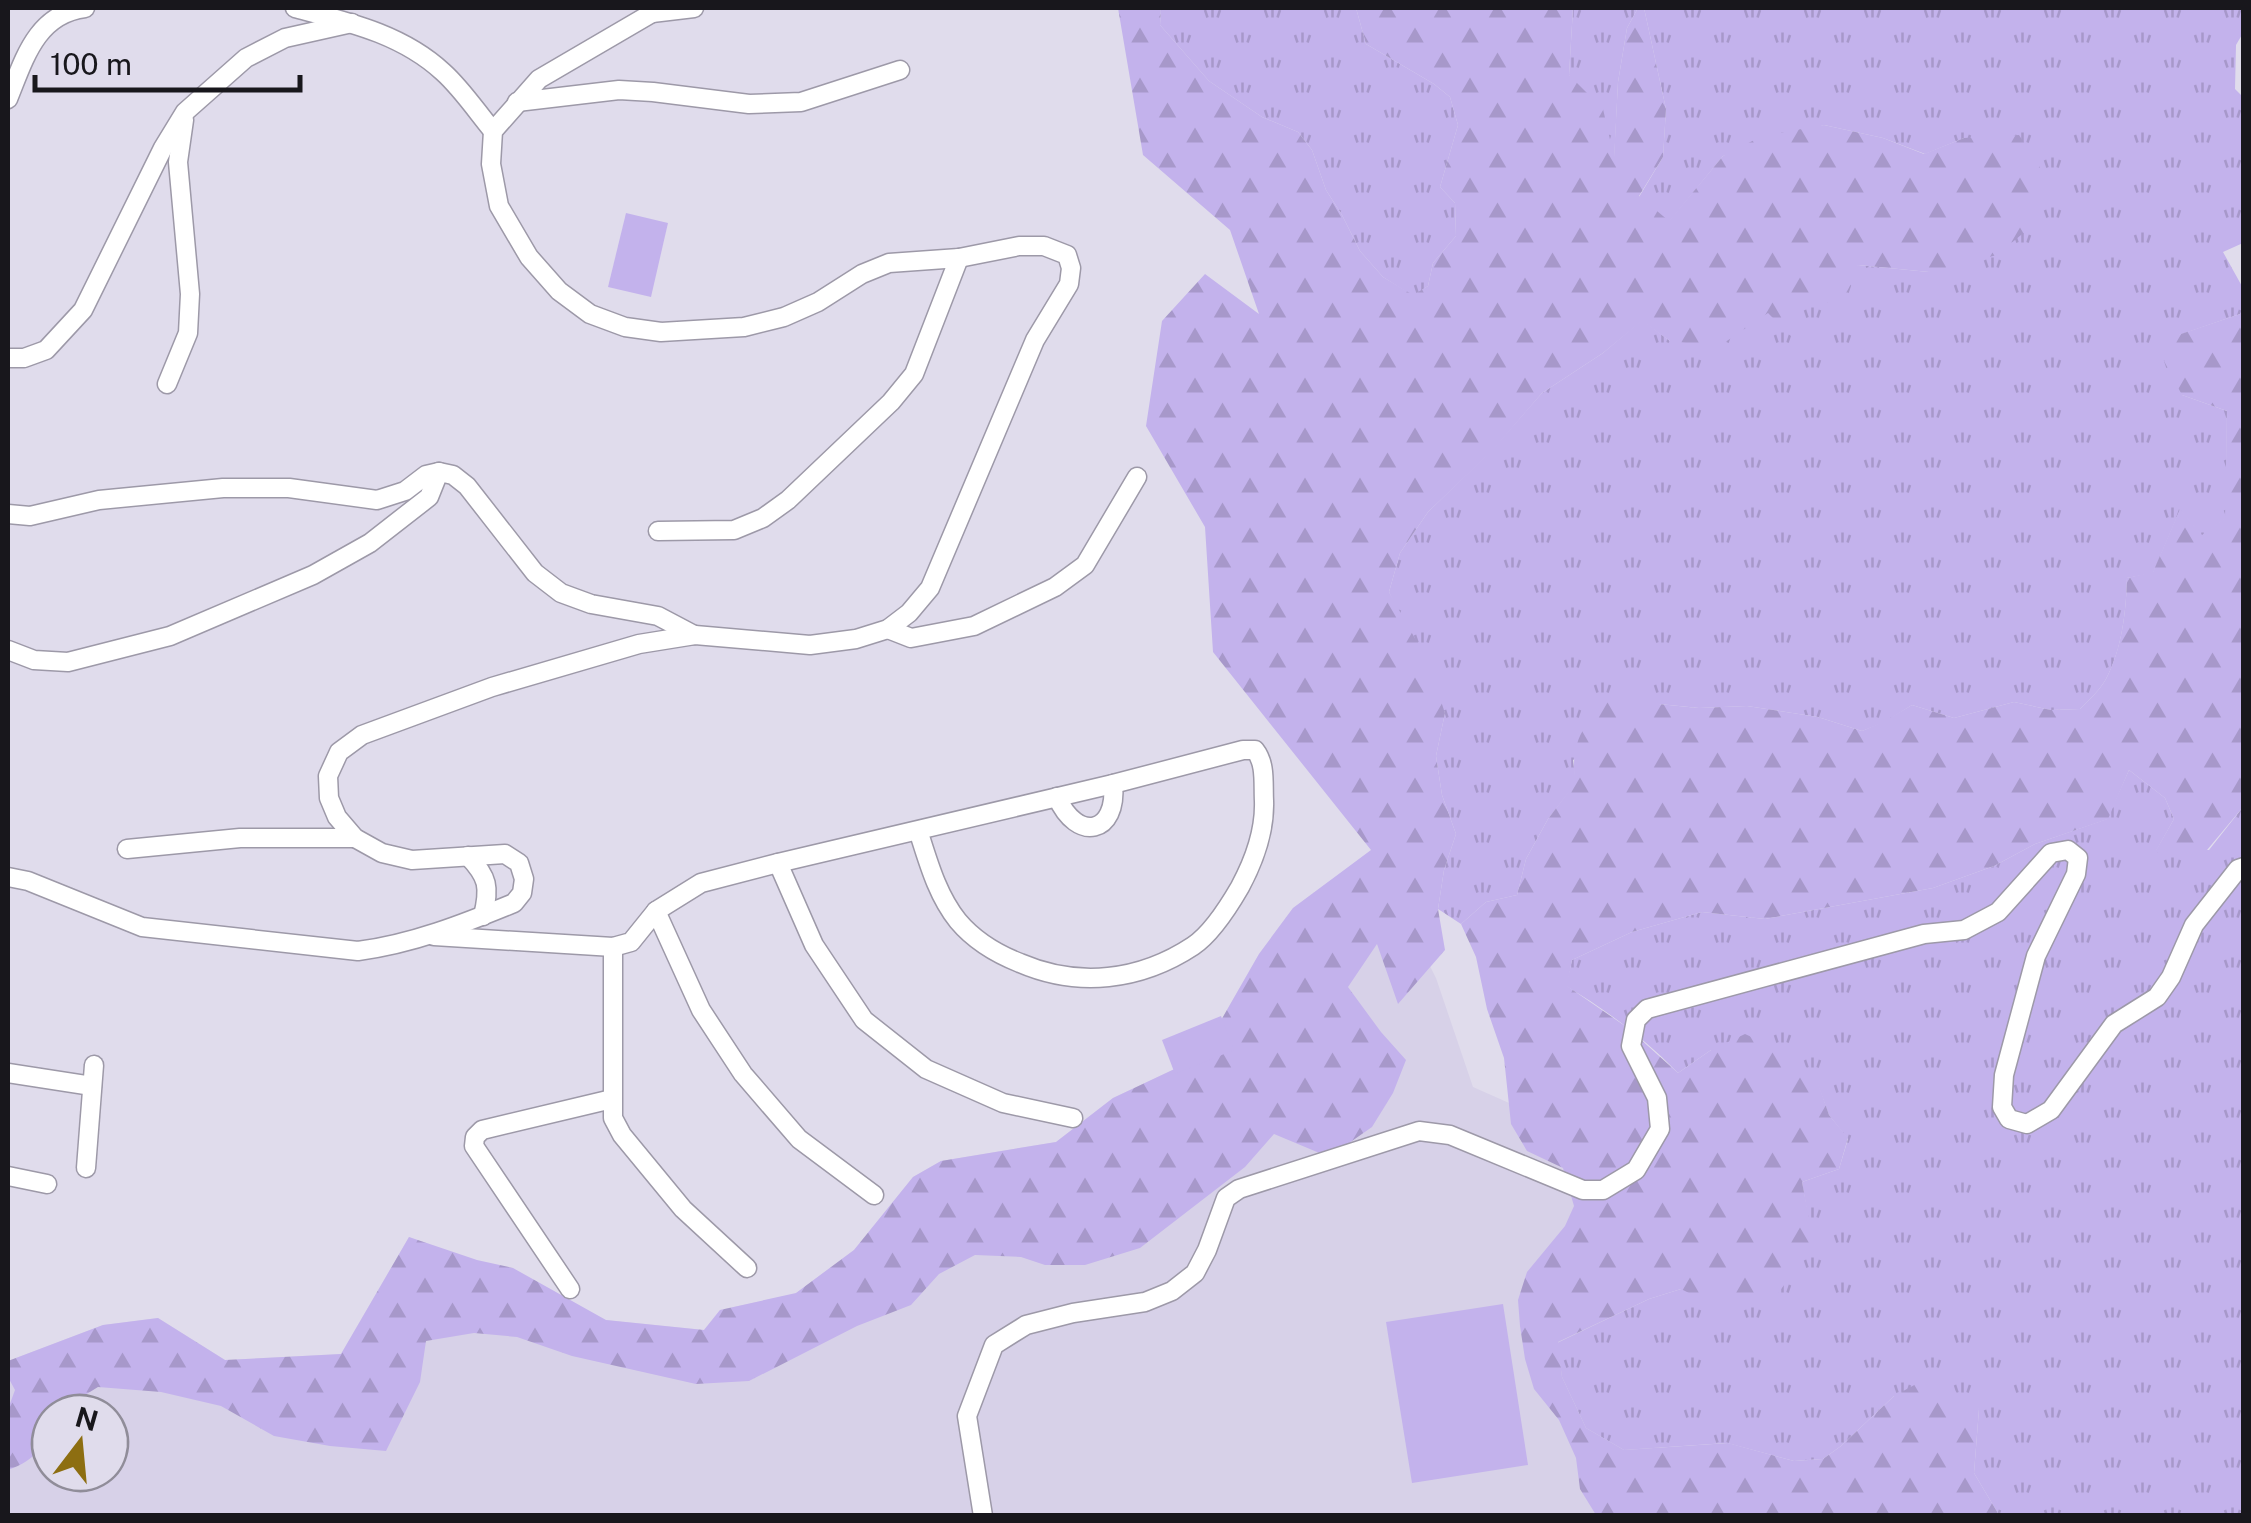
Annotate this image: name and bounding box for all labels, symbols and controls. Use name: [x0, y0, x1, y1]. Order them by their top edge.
scale bar: [35, 30, 300, 92]
text: 100 m: [50, 46, 132, 82]
north arrow: [30, 1393, 130, 1493]
text: N: [72, 1400, 102, 1437]

